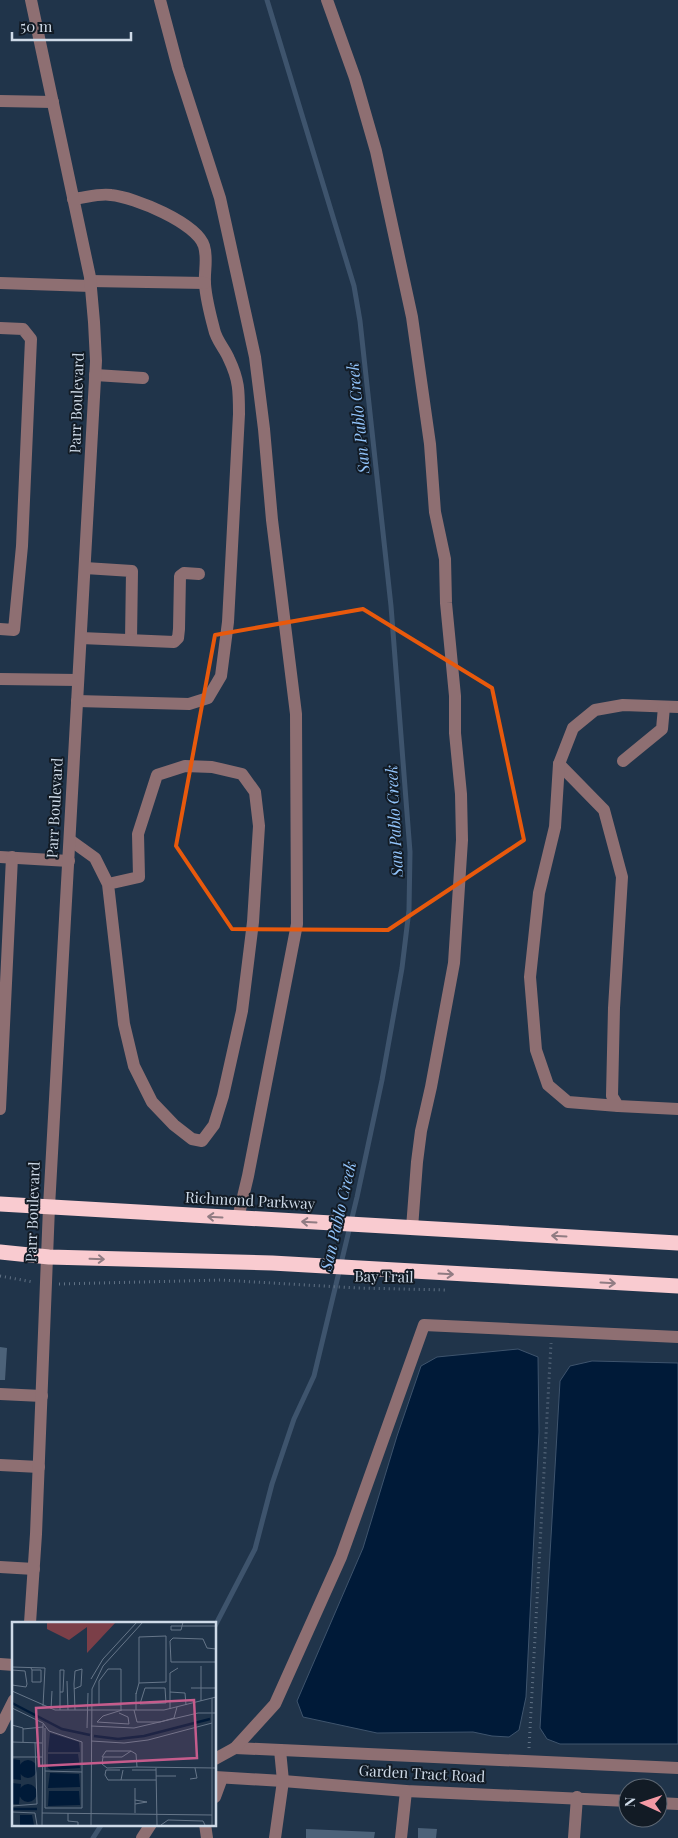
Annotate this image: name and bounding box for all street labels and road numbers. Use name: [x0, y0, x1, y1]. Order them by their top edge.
street label: Parr Boulevard: [64, 352, 88, 454]
street label: Parr Boulevard: [41, 757, 67, 859]
street label: Parr Boulevard: [20, 1161, 44, 1263]
street label: Richmond Parkway: [184, 1187, 316, 1213]
street label: Bay Trail: [354, 1265, 414, 1287]
street label: Garden Tract Road: [358, 1760, 486, 1786]

